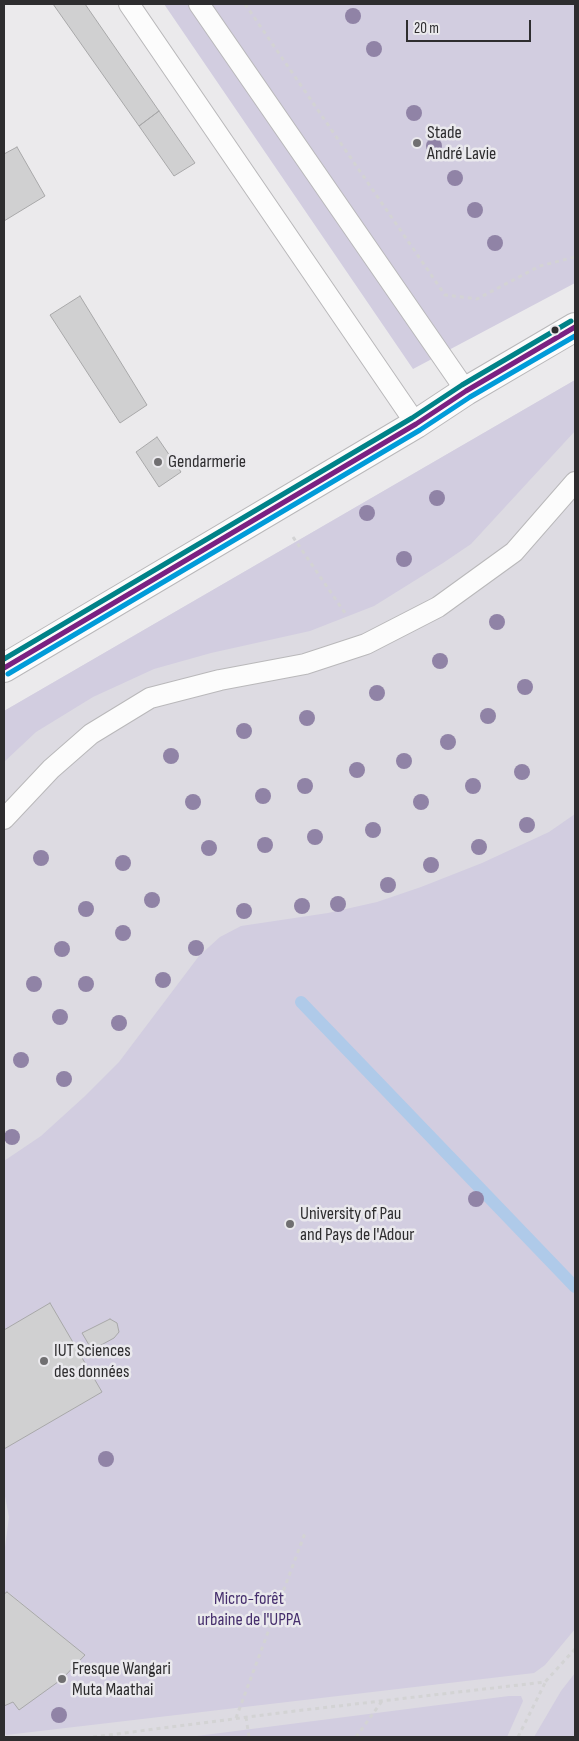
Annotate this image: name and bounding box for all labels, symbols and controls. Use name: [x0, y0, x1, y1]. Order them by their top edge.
scale bar: [409, 10, 534, 42]
text: 20 m: [414, 19, 439, 38]
place label: Stade André Lavie: [427, 122, 496, 164]
marker: Stade André Lavie: [411, 137, 423, 149]
unlabelled marker: [550, 325, 560, 335]
place label: Gendarmerie: [168, 451, 246, 473]
marker: Gendarmerie: [152, 456, 164, 468]
place label: University of Pau and Pays de l'Adour: [300, 1203, 414, 1246]
marker: University of Pau and Pays de l'Adour: [284, 1218, 296, 1230]
place label: IUT Sciences des données: [54, 1340, 131, 1382]
marker: IUT Sciences des données: [38, 1355, 50, 1367]
park label: Micro-forêt urbaine de l'UPPA: [197, 1588, 301, 1630]
place label: Fresque Wangari Muta Maathai: [72, 1658, 171, 1700]
marker: Fresque Wangari Muta Maathai: [56, 1673, 68, 1685]

